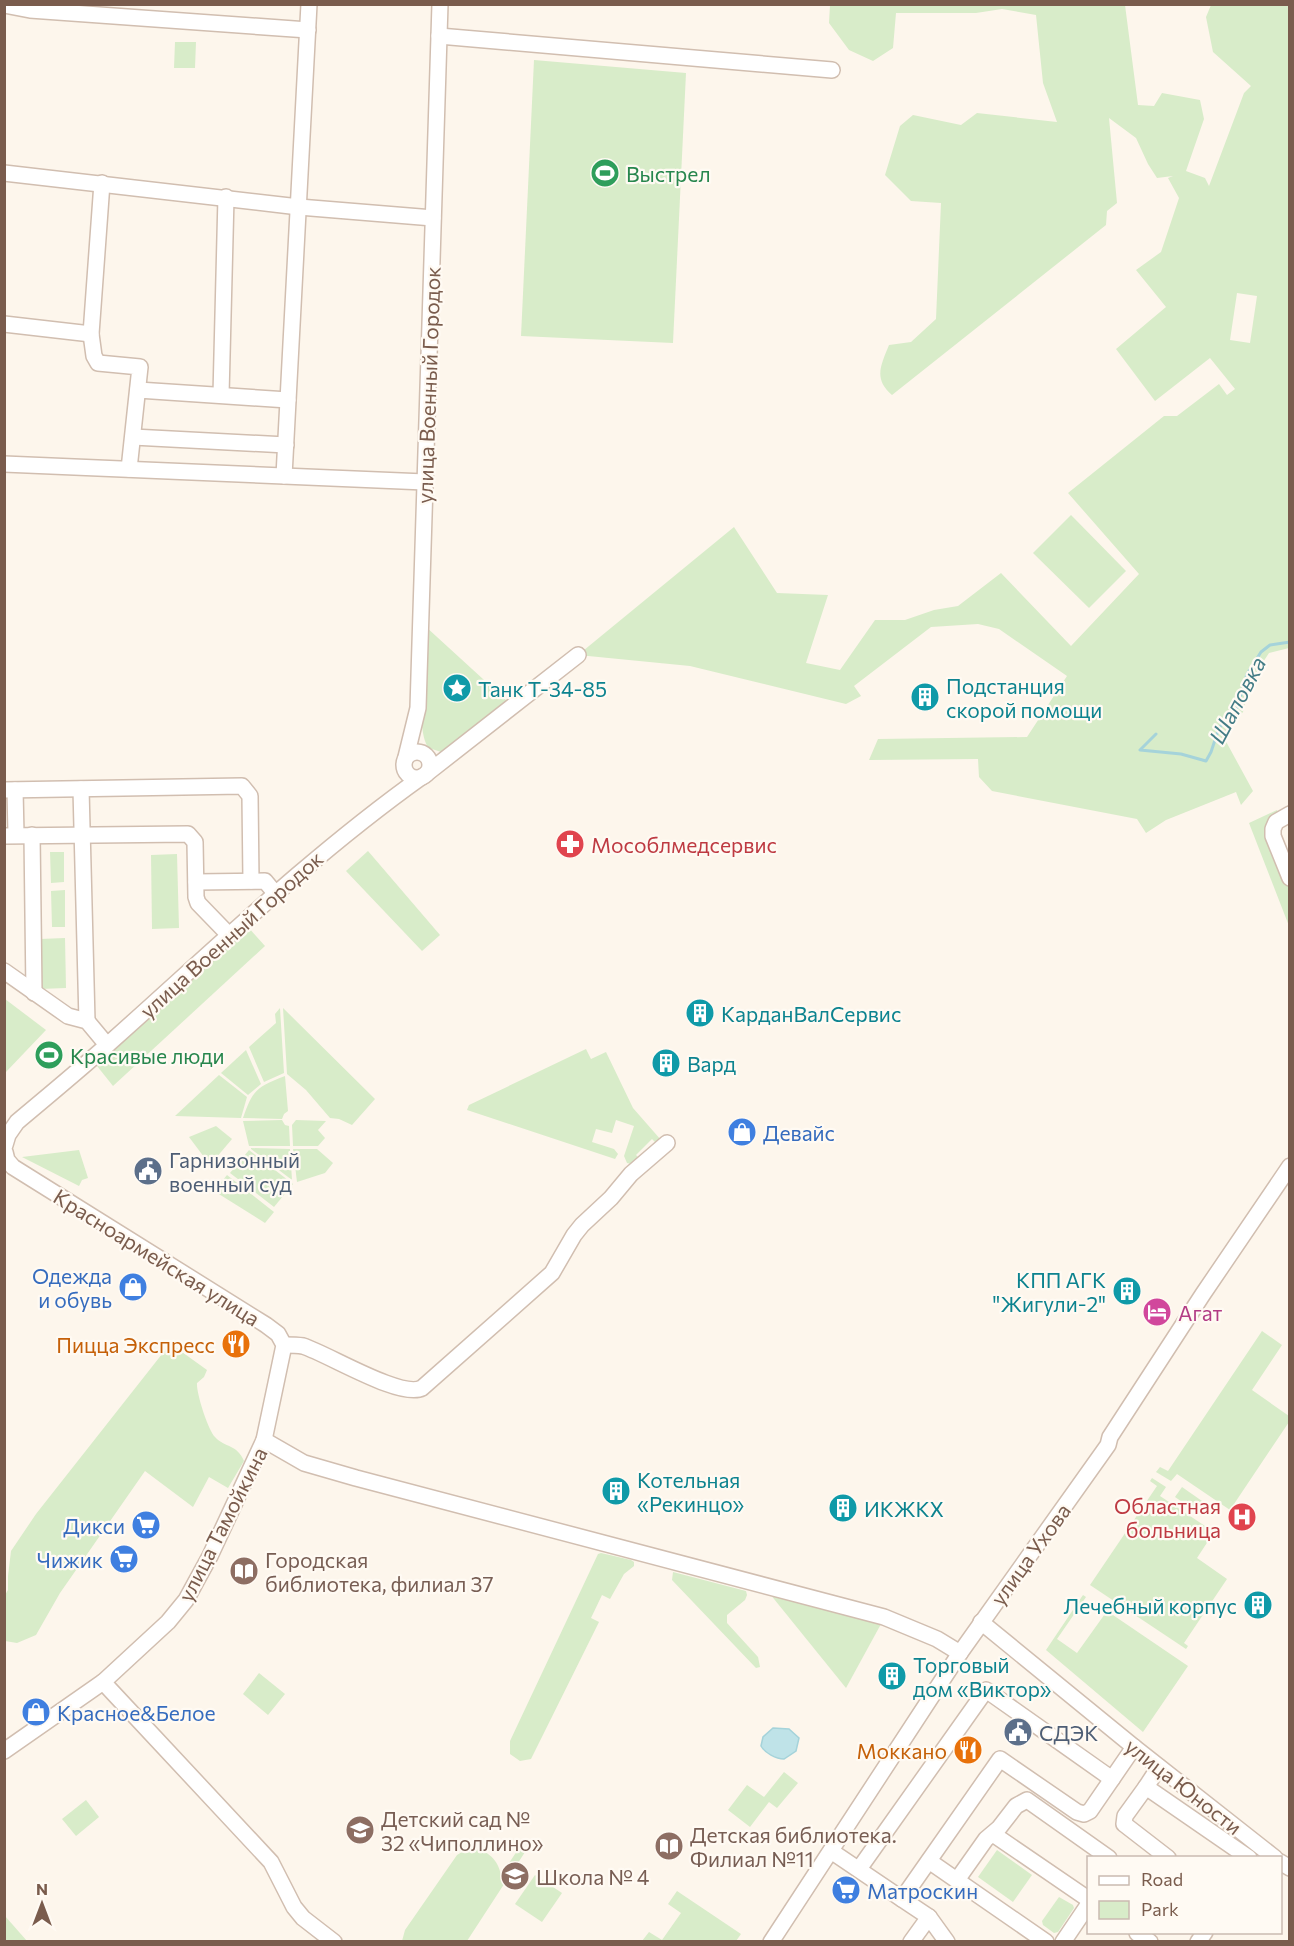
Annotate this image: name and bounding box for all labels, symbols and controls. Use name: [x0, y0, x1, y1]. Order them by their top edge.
sports icon: Выстрел: [589, 157, 621, 189]
place label: Выстрел: [626, 161, 711, 186]
street label: улица Военный Городок: [411, 266, 445, 504]
water label: Шаповка: [1203, 652, 1271, 748]
place icon: Танк Т-34-85: [441, 672, 473, 704]
place label: Подстанция скорой помощи: [946, 673, 1102, 722]
place label: Танк Т-34-85: [478, 676, 607, 701]
building icon: Подстанция скорой помощи: [909, 681, 941, 713]
pharmacy icon: Мособлмедсервис: [554, 828, 586, 860]
place label: Мособлмедсервис: [591, 832, 777, 857]
street label: улица Военный Городок: [134, 845, 328, 1023]
building icon: КарданВалСервис: [684, 997, 716, 1029]
place label: КарданВалСервис: [721, 1001, 901, 1026]
sports icon: Красивые люди: [33, 1039, 65, 1071]
place label: Красивые люди: [70, 1043, 225, 1068]
building icon: Вард: [650, 1047, 682, 1079]
place label: Вард: [687, 1051, 736, 1076]
shop icon: Девайс: [726, 1116, 758, 1148]
place label: Девайс: [763, 1120, 835, 1145]
place label: Гарнизонный военный суд: [169, 1147, 300, 1196]
public building icon: Гарнизонный военный суд: [132, 1155, 164, 1187]
street label: Красноармейская улица: [49, 1183, 265, 1331]
place label: Одежда и обувь: [32, 1263, 112, 1312]
place label: КПП АГК "Жигули-2": [993, 1267, 1106, 1316]
shop icon: Одежда и обувь: [117, 1271, 149, 1303]
building icon: КПП АГК "Жигули-2": [1111, 1275, 1143, 1307]
hotel icon: Агат: [1141, 1296, 1173, 1328]
place label: Агат: [1178, 1300, 1223, 1325]
restaurant icon: Пицца Экспресс: [220, 1328, 252, 1360]
place label: Пицца Экспресс: [56, 1332, 215, 1357]
street label: улица Тамойкина: [172, 1443, 272, 1605]
place label: Котельная «Рекинцо»: [637, 1467, 744, 1516]
building icon: Котельная «Рекинцо»: [600, 1475, 632, 1507]
building icon: ИКЖКХ: [827, 1492, 859, 1524]
place label: Областная больница: [1114, 1493, 1221, 1542]
place label: ИКЖКХ: [864, 1496, 944, 1521]
street label: улица Ухова: [985, 1498, 1075, 1610]
hospital icon: Областная больница: [1226, 1501, 1258, 1533]
supermarket icon: Дикси: [130, 1509, 162, 1541]
place label: Дикси: [63, 1513, 125, 1538]
supermarket icon: Чижик: [108, 1543, 140, 1575]
place label: Чижик: [37, 1547, 103, 1572]
place label: Городская библиотека, филиал 37: [265, 1547, 494, 1596]
library icon: Городская библиотека, филиал 37: [228, 1555, 260, 1587]
building icon: Лечебный корпус: [1242, 1589, 1274, 1621]
place label: Лечебный корпус: [1064, 1593, 1237, 1618]
place label: Торговый дом «Виктор»: [913, 1652, 1052, 1701]
building icon: Торговый дом «Виктор»: [876, 1660, 908, 1692]
shop icon: Красное&Белое: [20, 1696, 52, 1728]
place label: Красное&Белое: [57, 1700, 216, 1725]
public building icon: СДЭК: [1002, 1716, 1034, 1748]
place label: СДЭК: [1039, 1720, 1098, 1745]
street label: улица Юности: [1121, 1733, 1247, 1839]
restaurant icon: Моккано: [952, 1734, 984, 1766]
place label: Моккано: [857, 1738, 947, 1763]
place label: Детский сад № 32 «Чиполлино»: [381, 1806, 543, 1855]
school or university icon: Детский сад № 32 «Чиполлино»: [344, 1814, 376, 1846]
place label: Детская библиотека. Филиал №11: [690, 1822, 897, 1871]
library icon: Детская библиотека. Филиал №11: [653, 1830, 685, 1862]
legend: [1087, 1856, 1282, 1934]
school or university icon: Школа № 4: [499, 1860, 531, 1892]
place label: Школа № 4: [536, 1864, 650, 1889]
text: Road: [1141, 1868, 1183, 1890]
north arrow: [12, 1874, 72, 1934]
supermarket icon: Матроскин: [830, 1874, 862, 1906]
place label: Матроскин: [867, 1878, 978, 1903]
text: N: [36, 1879, 48, 1898]
text: Park: [1141, 1898, 1179, 1920]

